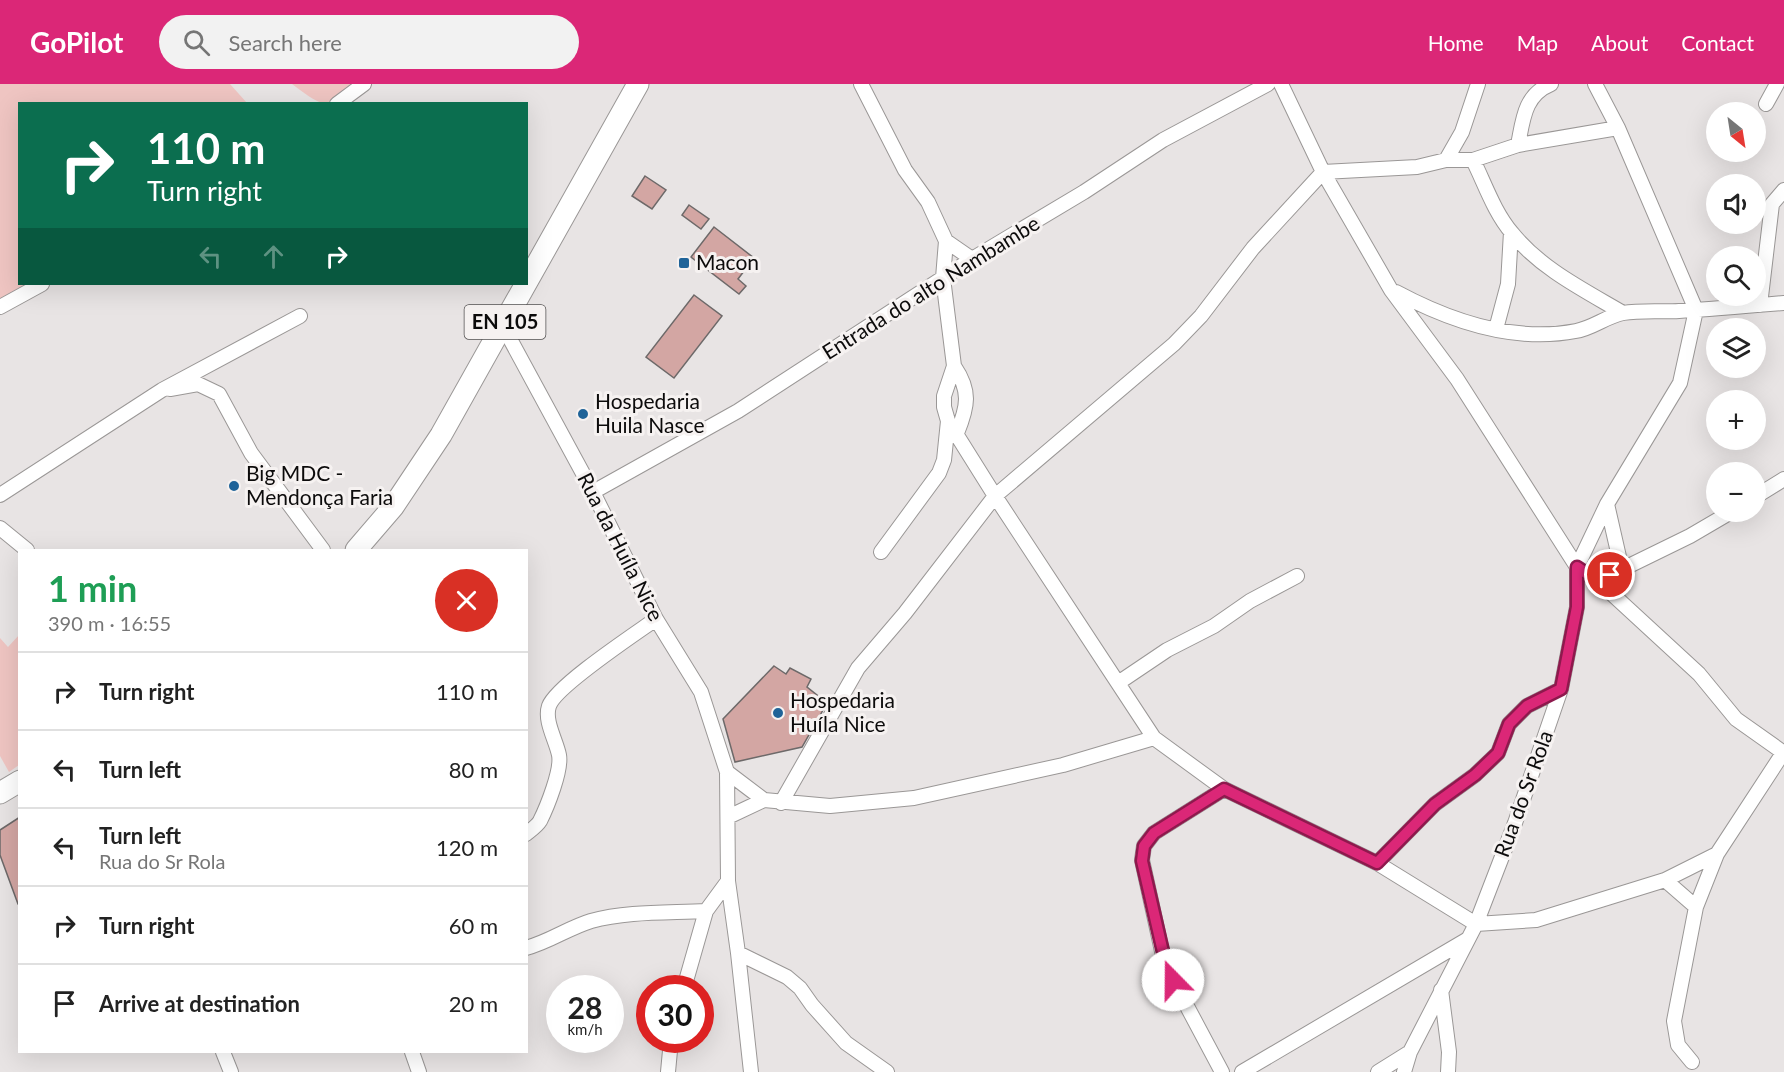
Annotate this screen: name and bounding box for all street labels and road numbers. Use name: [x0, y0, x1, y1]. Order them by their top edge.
street label: Entrada do alto Nambambe: [817, 210, 1043, 364]
road number: EN 105: [464, 305, 546, 339]
street label: Rua da Huíla Nice: [573, 468, 670, 625]
street label: Rua do Sr Rola: [1488, 727, 1557, 860]

